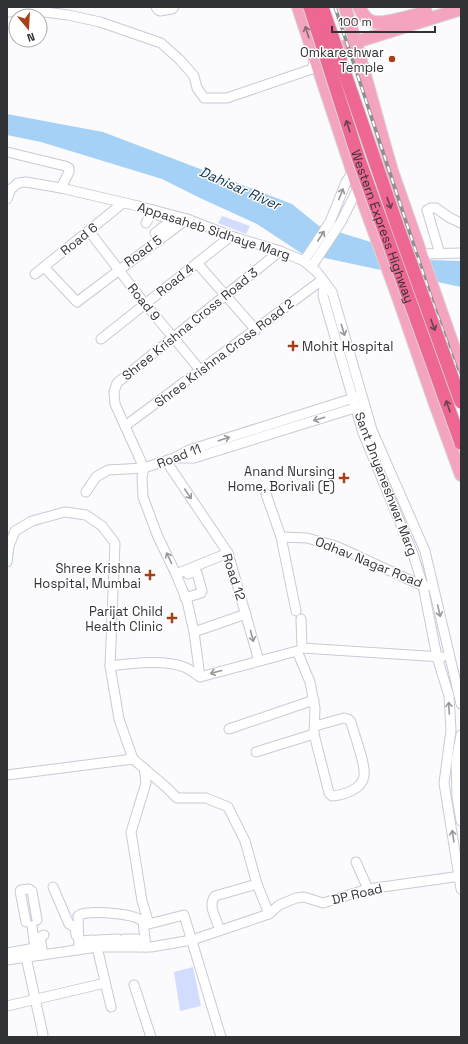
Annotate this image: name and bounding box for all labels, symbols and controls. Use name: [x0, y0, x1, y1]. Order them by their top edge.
north arrow: [8, 8, 48, 48]
scale bar: [332, 8, 435, 34]
text: 100 m: [338, 14, 372, 30]
one-way arrow: [302, 27, 310, 39]
text: N: [25, 30, 37, 45]
place label: Omkareshwar Temple: [300, 44, 384, 76]
marker: Omkareshwar Temple: [387, 54, 397, 64]
one-way arrow: [344, 119, 351, 132]
street label: Western Express Highway: [348, 147, 418, 305]
water label: Dahisar River: [197, 162, 285, 215]
one-way arrow: [338, 189, 345, 201]
one-way arrow: [385, 197, 393, 209]
street label: Appasaheb Sidhaye Marg: [136, 198, 292, 264]
street label: Road 6: [57, 219, 101, 259]
street label: Road 5: [121, 231, 166, 271]
one-way arrow: [317, 231, 325, 242]
street label: Road 4: [153, 260, 197, 300]
street label: Shree Krishna Cross Road 3: [119, 264, 262, 384]
street label: Road 9: [124, 280, 164, 324]
street label: Shree Krishna Cross Road 2: [151, 295, 297, 411]
one-way arrow: [430, 319, 438, 331]
one-way arrow: [340, 323, 347, 336]
place label: Mohit Hospital: [302, 338, 393, 355]
marker: Mohit Hospital: [287, 340, 299, 352]
one-way arrow: [444, 400, 451, 413]
street label: Sant Dnyaneshwar Marg: [351, 410, 421, 558]
one-way arrow: [312, 416, 325, 423]
one-way arrow: [217, 435, 230, 442]
street label: Road 11: [154, 440, 204, 472]
place label: Anand Nursing Home, Borivali (E): [228, 463, 335, 495]
marker: Anand Nursing Home, Borivali (E): [338, 472, 350, 484]
one-way arrow: [184, 488, 192, 499]
street label: Odhav Nagar Road: [313, 533, 425, 591]
street label: Road 12: [218, 551, 250, 603]
one-way arrow: [165, 553, 172, 565]
place label: Shree Krishna Hospital, Mumbai: [34, 560, 142, 592]
marker: Shree Krishna Hospital, Mumbai: [144, 569, 156, 581]
place label: Parijat Child Health Clinic: [85, 603, 163, 635]
one-way arrow: [436, 604, 444, 617]
marker: Parijat Child Health Clinic: [166, 612, 178, 624]
one-way arrow: [249, 629, 256, 642]
one-way arrow: [210, 669, 223, 677]
one-way arrow: [446, 702, 453, 715]
one-way arrow: [449, 830, 457, 843]
street label: DP Road: [330, 880, 384, 908]

